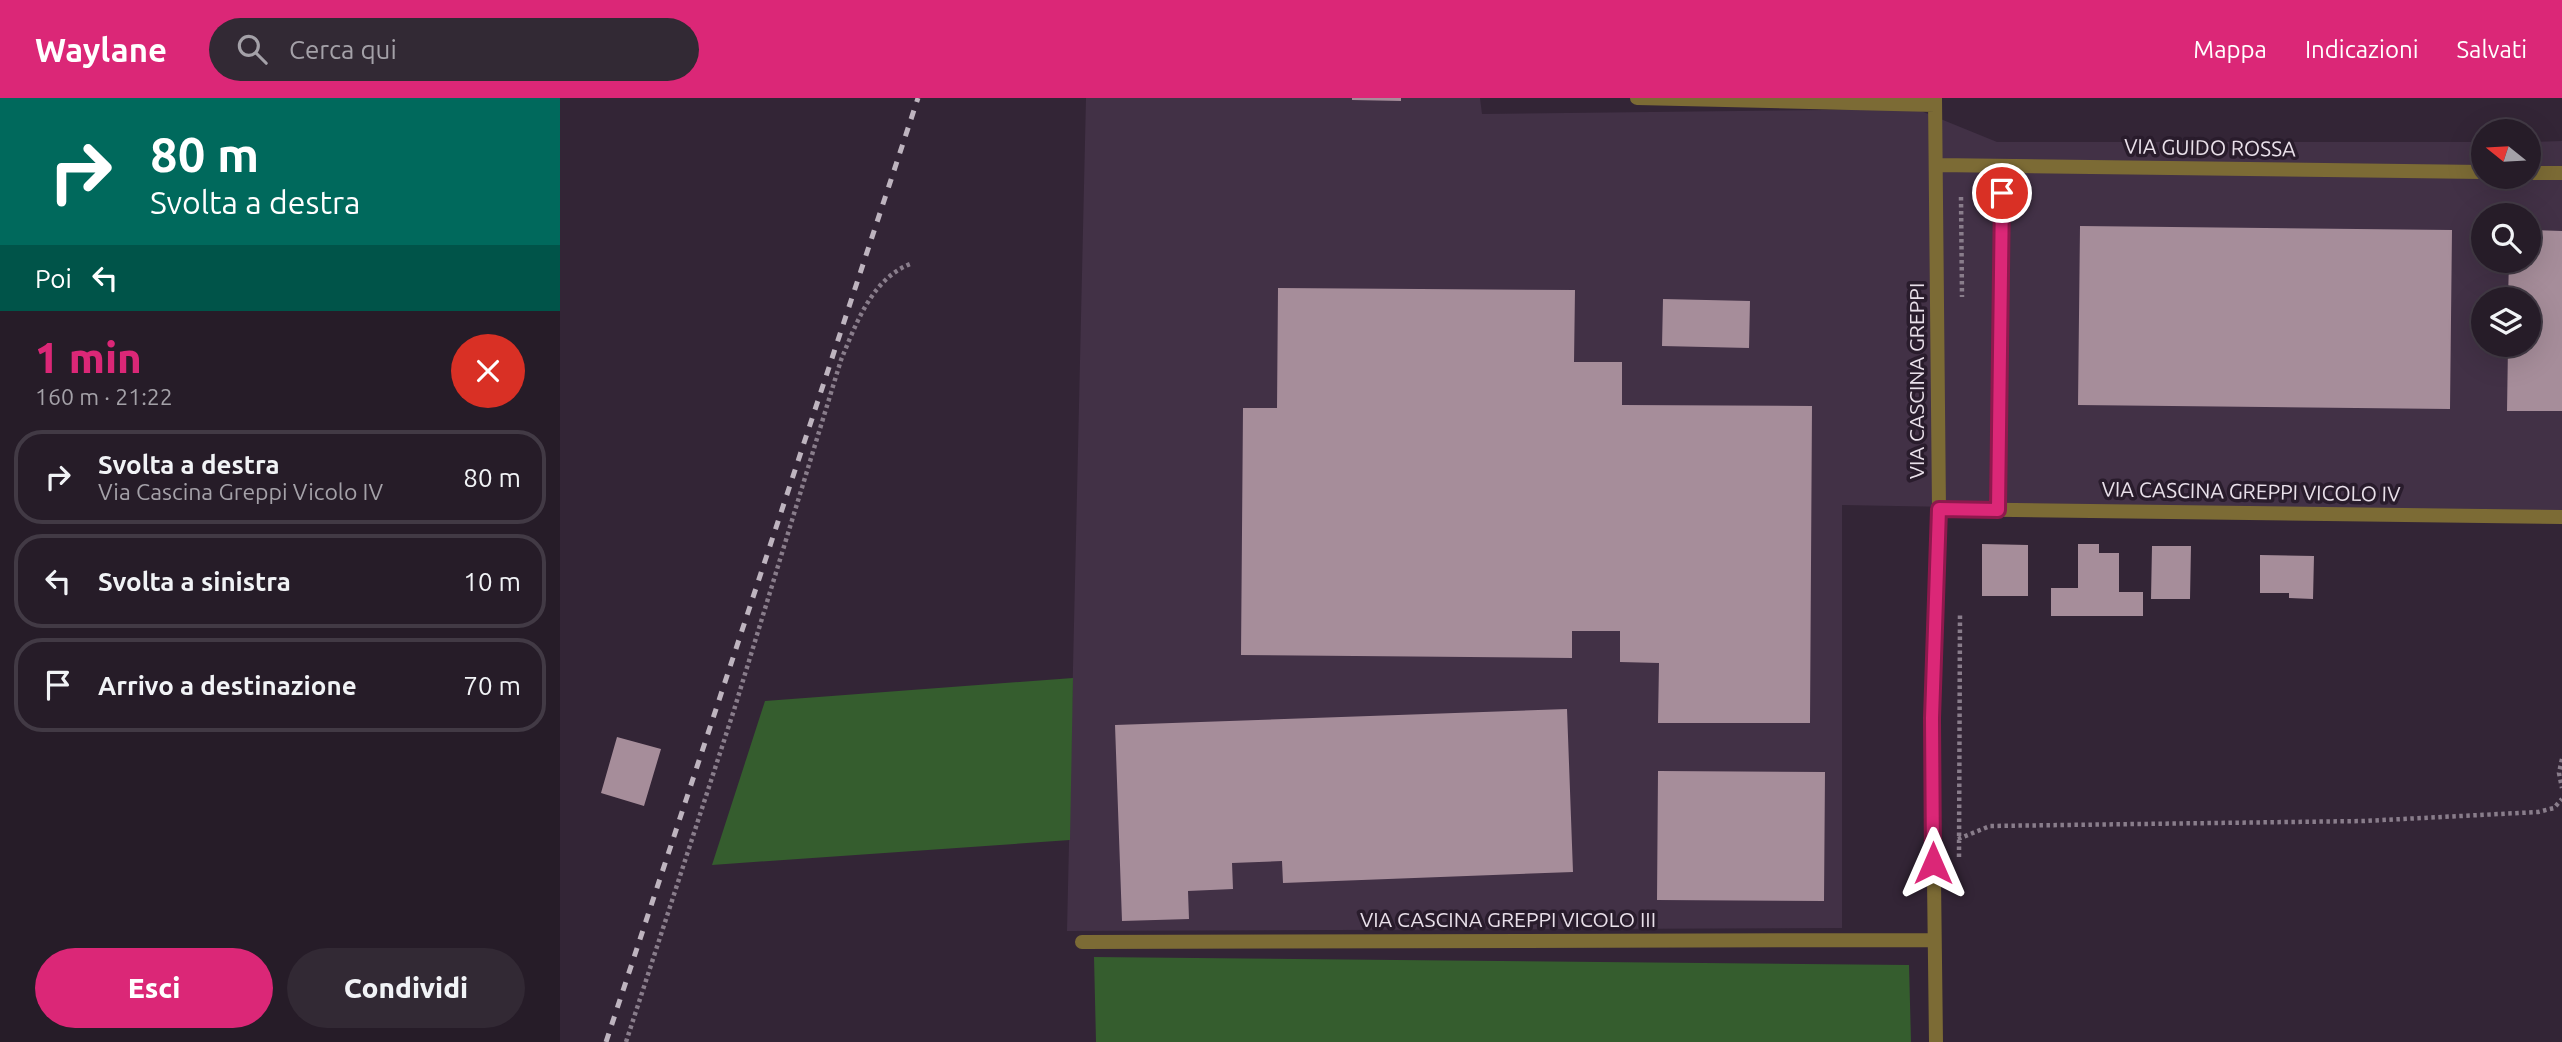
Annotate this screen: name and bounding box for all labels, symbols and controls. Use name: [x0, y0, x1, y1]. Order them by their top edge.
search box: [209, 18, 699, 81]
icon: search: [233, 30, 271, 68]
text: Waylane: [35, 31, 167, 68]
text: Cerca qui: [289, 35, 397, 64]
text: Mappa: [2193, 36, 2267, 63]
text: Indicazioni: [2305, 36, 2419, 63]
text: Salvati: [2457, 36, 2527, 63]
north arrow: [2471, 119, 2541, 189]
map controls: [2471, 119, 2541, 357]
icon: right: [35, 126, 126, 217]
text: 80 m: [150, 126, 259, 181]
street label: VIA GUIDO ROSSA: [2124, 134, 2296, 161]
pin: [1972, 163, 2032, 223]
icon: arrive: [1983, 174, 2021, 212]
text: Svolta a destra: [150, 184, 361, 220]
button: search: [2471, 203, 2541, 273]
icon: left: [86, 259, 124, 297]
text: Poi: [35, 264, 72, 293]
street label: VIA CASCINA GREPPI: [1904, 283, 1928, 479]
button: layers: [2471, 287, 2541, 357]
text: 1 min: [35, 334, 142, 381]
button: close: [451, 334, 525, 408]
text: 160 m · 21:22: [35, 384, 173, 409]
text: Svolta a destra: [98, 450, 280, 479]
icon: right: [39, 458, 77, 496]
text: 80 m: [463, 463, 521, 492]
street label: VIA CASCINA GREPPI VICOLO IV: [2101, 476, 2401, 506]
text: Via Cascina Greppi Vicolo IV: [98, 479, 383, 504]
icon: left: [39, 562, 77, 600]
text: Svolta a sinistra: [98, 567, 291, 596]
text: 10 m: [463, 567, 521, 596]
icon: arrive: [39, 666, 77, 704]
text: Arrivo a destinazione: [98, 671, 357, 700]
text: 70 m: [463, 671, 521, 700]
position arrow: [1896, 826, 1970, 900]
street label: VIA CASCINA GREPPI VICOLO III: [1360, 907, 1656, 931]
button: Esci: [35, 948, 273, 1028]
button: Condividi: [287, 948, 525, 1028]

